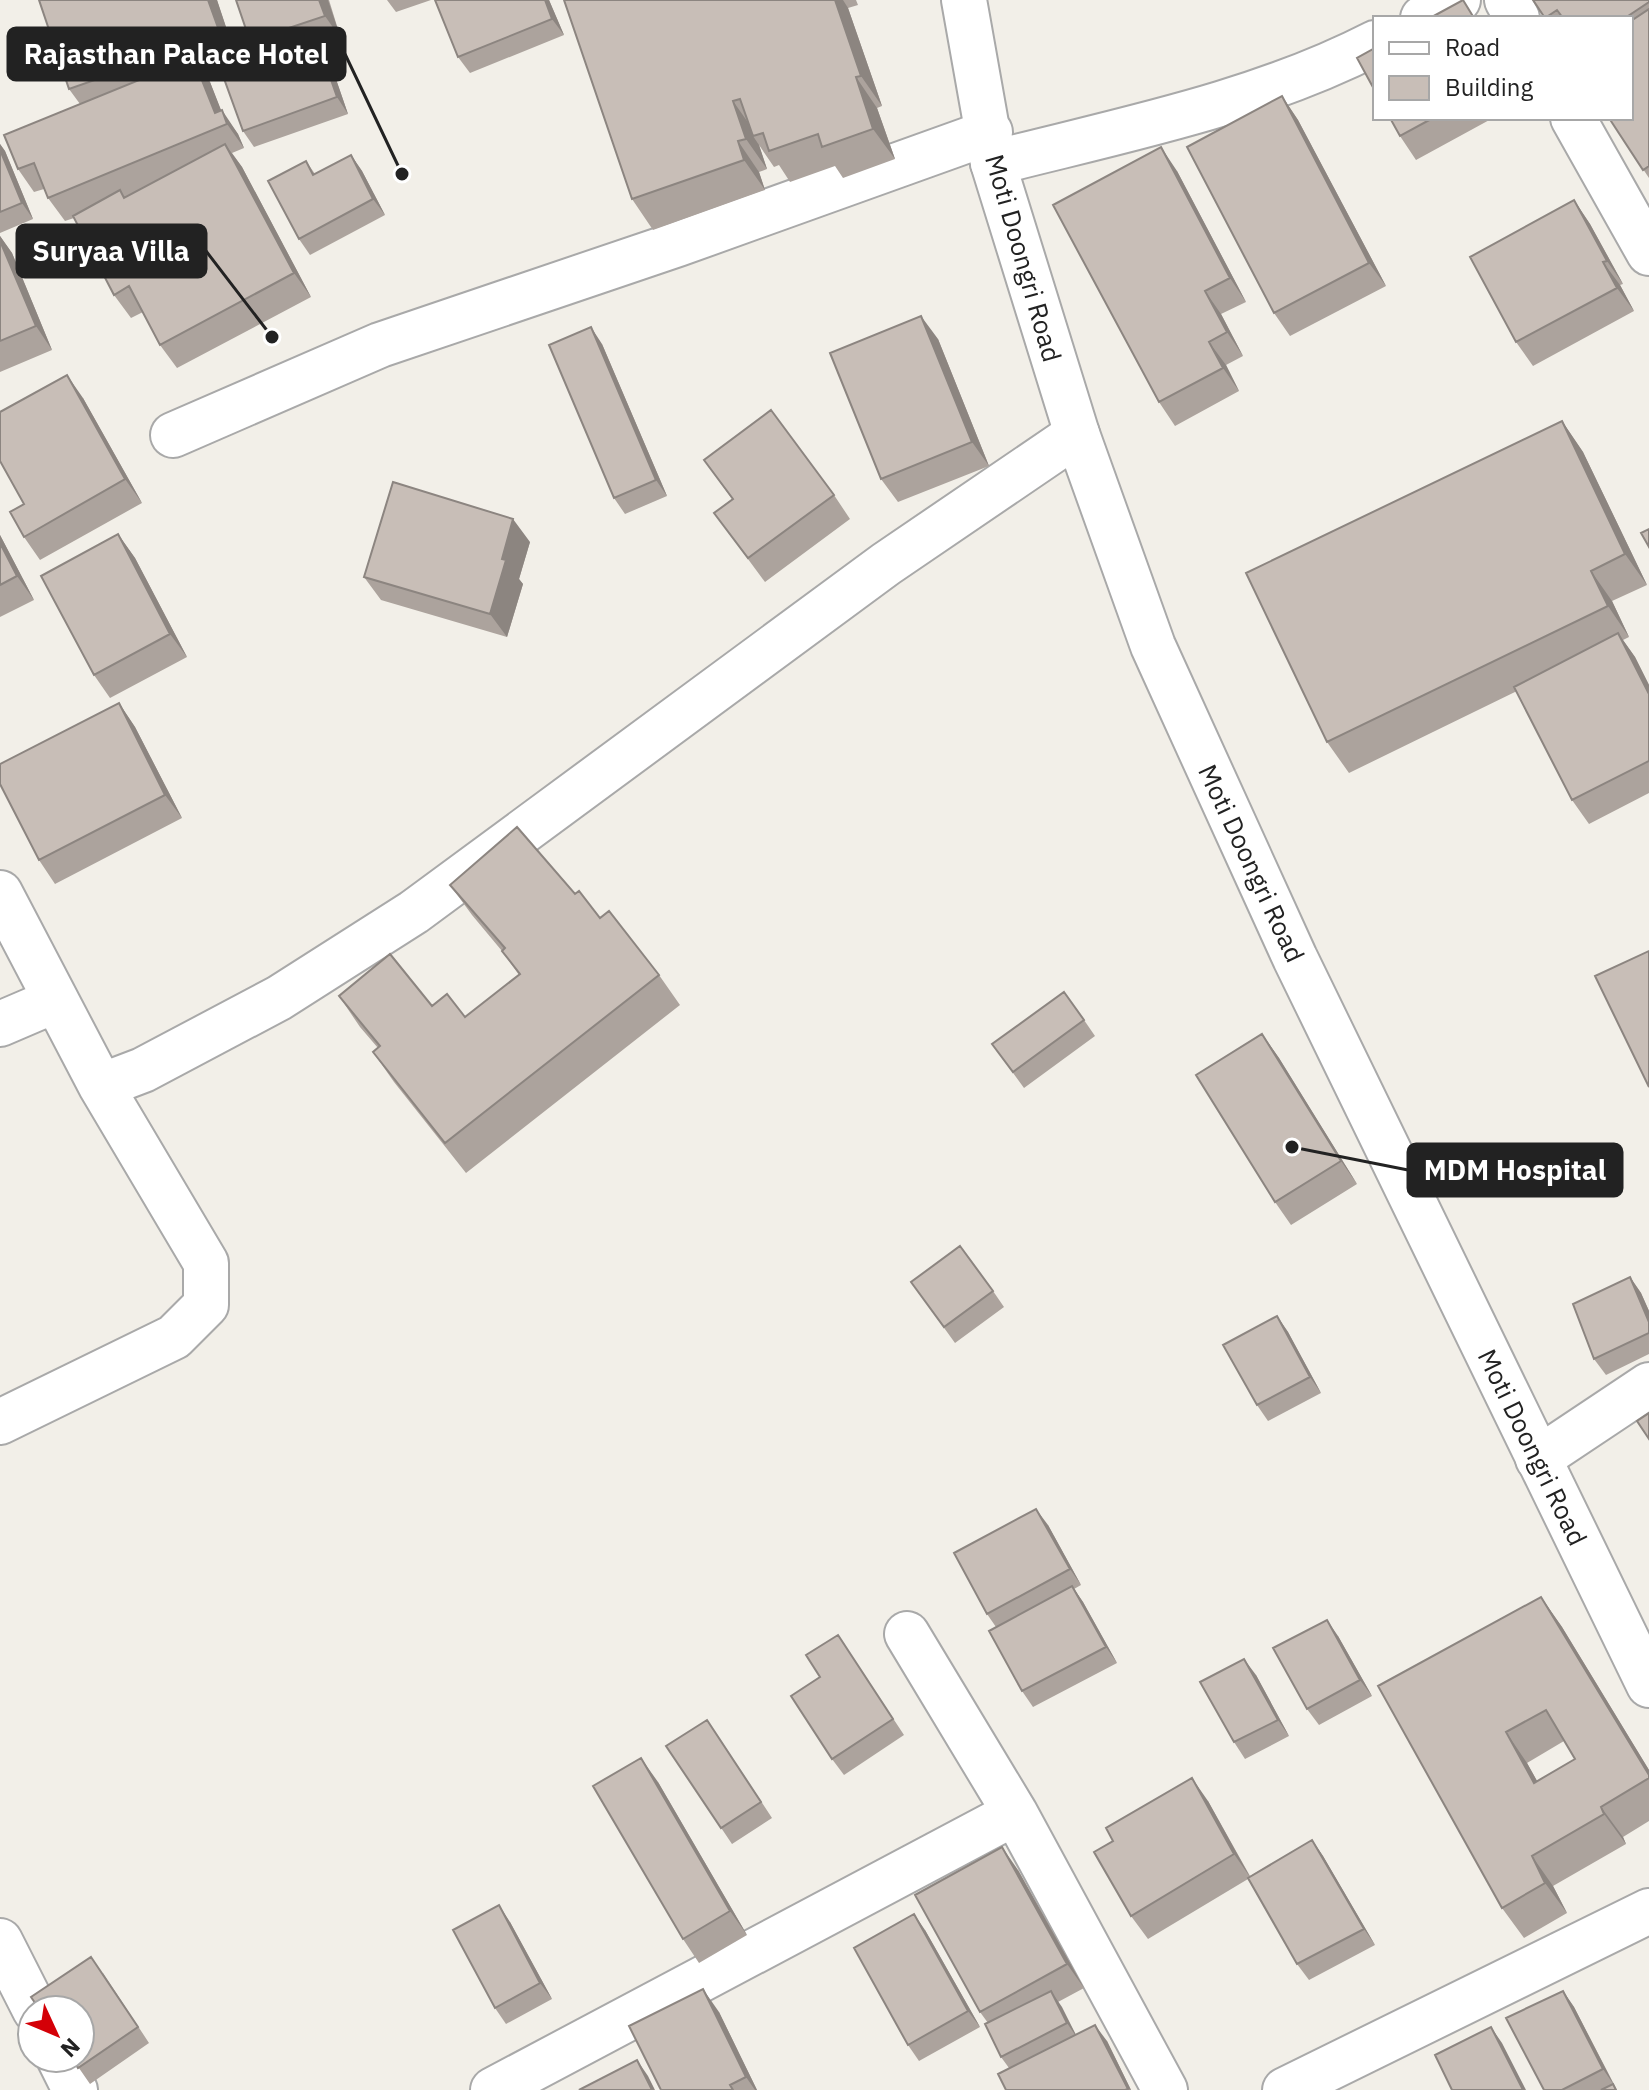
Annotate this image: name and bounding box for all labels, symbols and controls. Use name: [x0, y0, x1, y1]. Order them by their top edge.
legend: [1373, 16, 1633, 120]
callout: Rajasthan Palace Hotel: [8, 28, 345, 80]
text: Road: [1445, 31, 1500, 63]
text: Rajasthan Palace Hotel: [24, 35, 328, 72]
text: Building: [1445, 71, 1533, 103]
street label: Moti Doongri Road: [978, 150, 1070, 366]
callout: Suryaa Villa: [17, 225, 206, 277]
text: Suryaa Villa: [32, 232, 190, 269]
street label: Moti Doongri Road: [1191, 759, 1313, 967]
callout: MDM Hospital: [1408, 1144, 1622, 1196]
text: MDM Hospital: [1424, 1151, 1606, 1188]
street label: Moti Doongri Road: [1471, 1343, 1595, 1551]
north arrow: [16, 1994, 96, 2074]
text: N: [55, 2032, 87, 2064]

